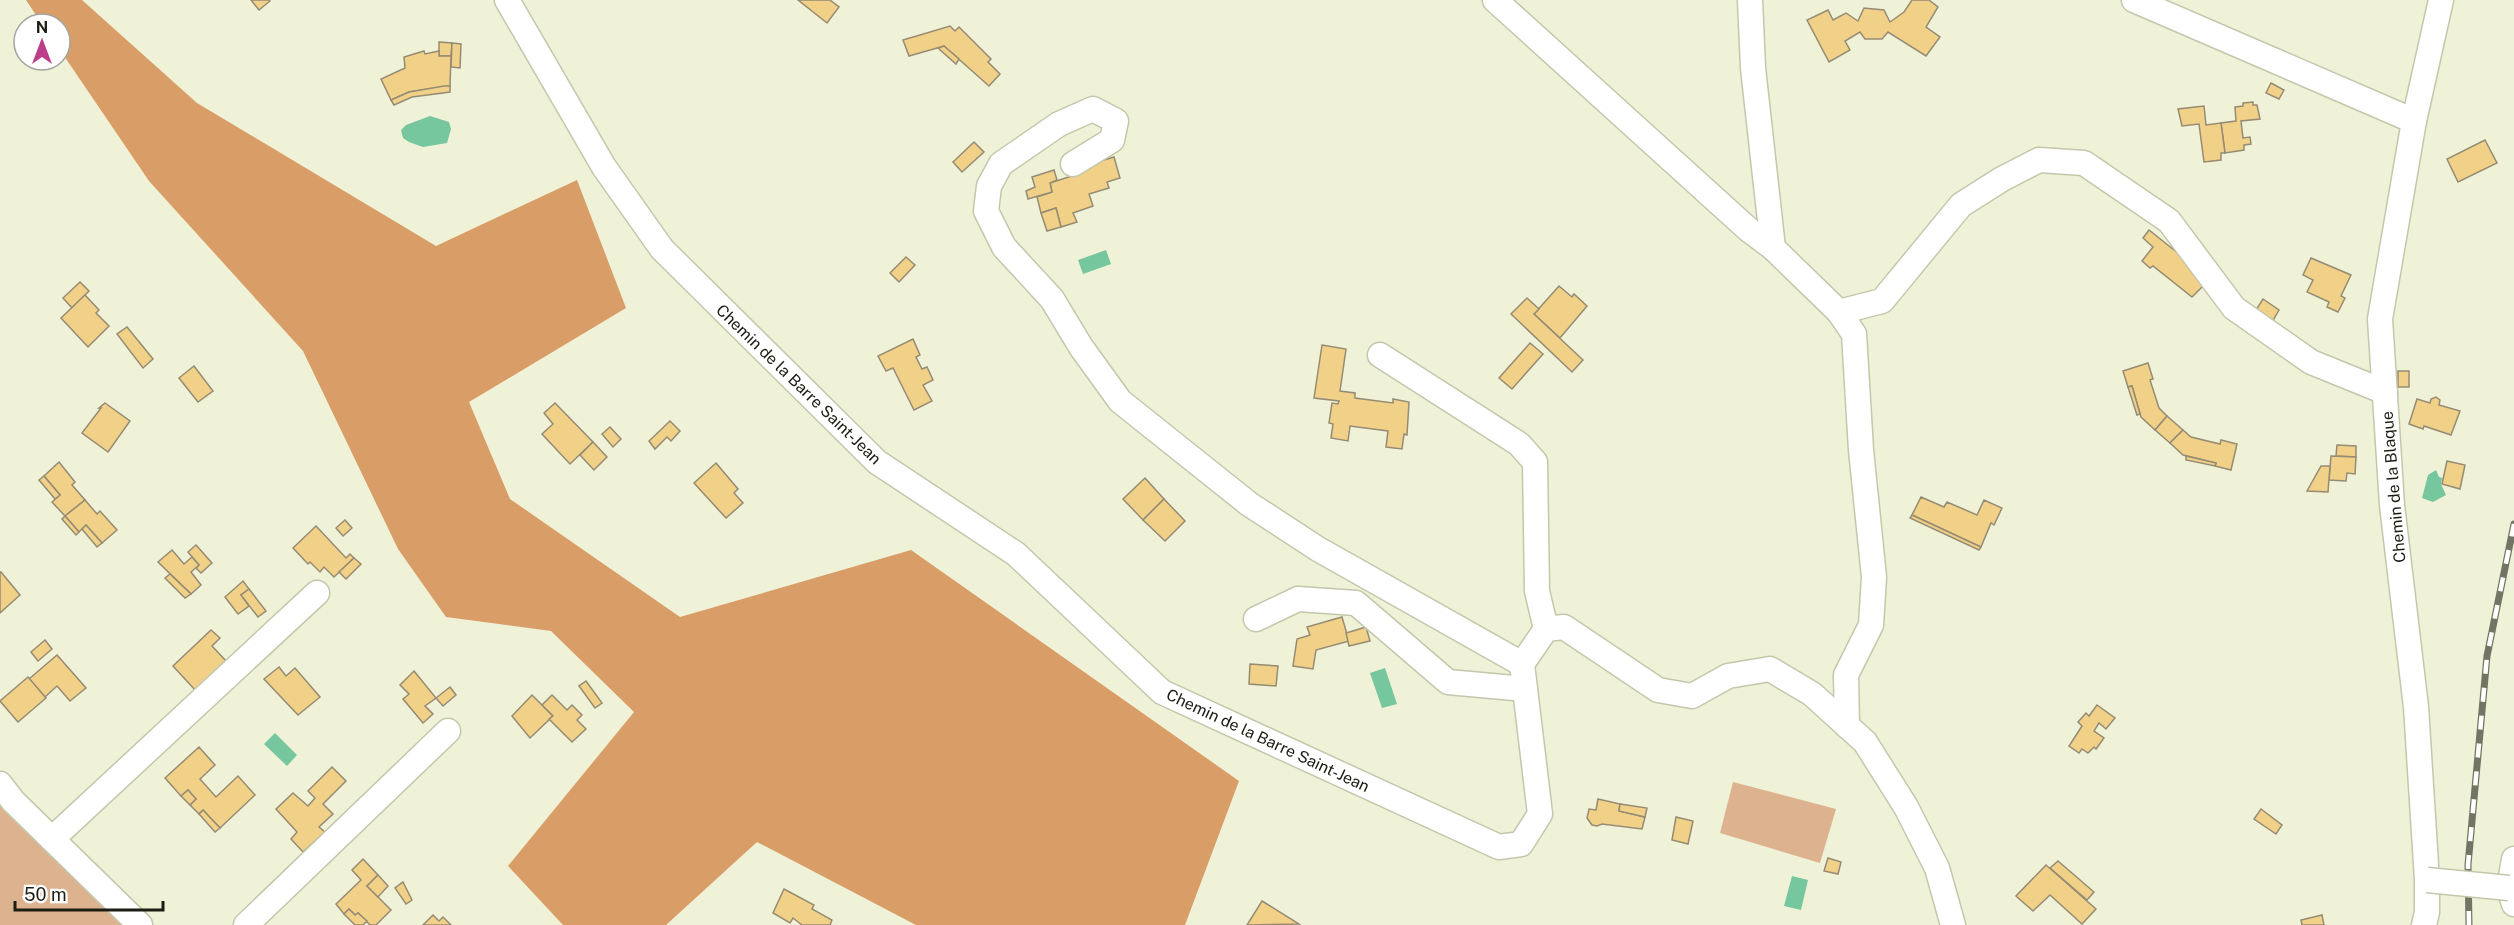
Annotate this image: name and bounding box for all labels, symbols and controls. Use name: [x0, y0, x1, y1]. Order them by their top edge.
north arrow: [12, 12, 72, 72]
text: N: [36, 18, 48, 37]
street label: Chemin de la Barre Saint-Jean: [712, 300, 885, 468]
street label: Chemin de la Blaque: [2377, 410, 2410, 564]
street label: Chemin de la Barre Saint-Jean: [1163, 685, 1372, 796]
scale bar: [15, 874, 164, 912]
text: 50 m: [24, 884, 67, 905]

